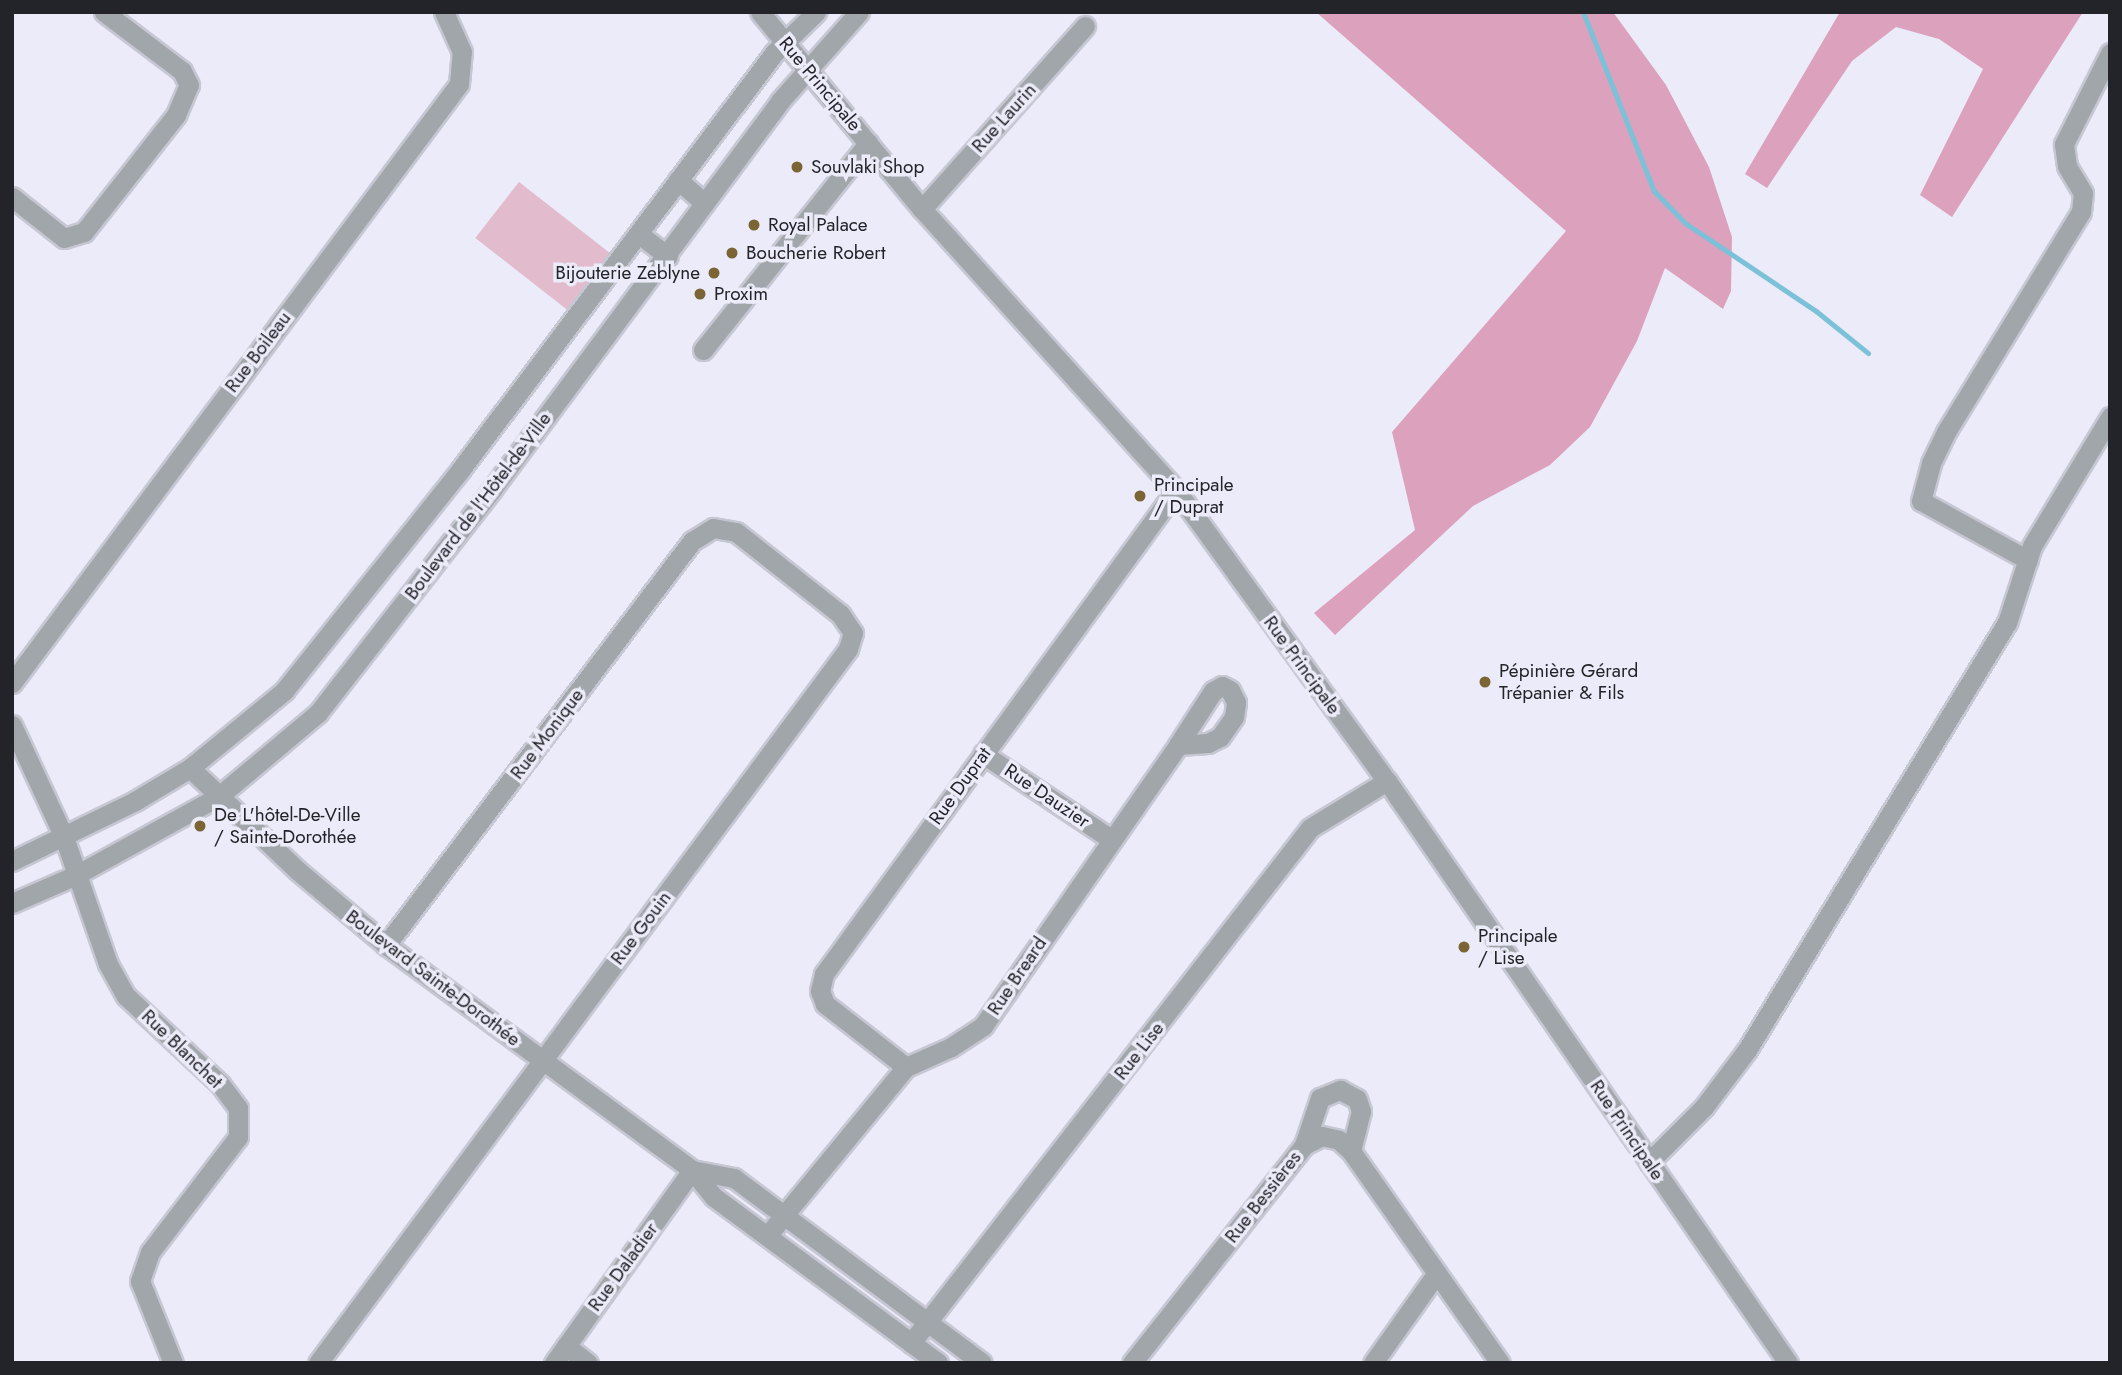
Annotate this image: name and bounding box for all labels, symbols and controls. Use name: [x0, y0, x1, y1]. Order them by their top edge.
street label: Rue Principale: [774, 32, 866, 136]
street label: Rue Laurin: [967, 79, 1041, 157]
place label: Souvlaki Shop: [811, 156, 924, 178]
marker: Souvlaki Shop: [789, 159, 805, 175]
place label: Royal Palace: [768, 214, 868, 236]
marker: Royal Palace: [746, 217, 762, 233]
place label: Boucherie Robert: [746, 242, 885, 264]
marker: Boucherie Robert: [724, 245, 740, 261]
place label: Bijouterie Zeblyne: [555, 262, 700, 284]
marker: Bijouterie Zeblyne: [706, 265, 722, 281]
place label: Proxim: [714, 283, 768, 305]
marker: Proxim: [692, 286, 708, 302]
street label: Rue Boileau: [220, 307, 296, 397]
street label: Boulevard de l'Hôtel-de-Ville: [400, 408, 556, 604]
place label: Principale / Duprat: [1154, 474, 1234, 518]
marker: Principale / Duprat: [1132, 488, 1148, 504]
street label: Rue Principale: [1259, 611, 1345, 719]
place label: Pépinière Gérard Trépanier & Fils: [1499, 660, 1638, 704]
marker: Pépinière Gérard Trépanier & Fils: [1477, 674, 1493, 690]
street label: Rue Monique: [506, 684, 588, 784]
street label: Rue Duprat: [924, 743, 996, 829]
street label: Rue Dauzier: [1000, 759, 1094, 833]
place label: De L'hôtel-De-Ville / Sainte-Dorothée: [214, 804, 360, 848]
marker: De L'hôtel-De-Ville / Sainte-Dorothée: [192, 818, 208, 834]
street label: Rue Gouin: [606, 887, 676, 969]
street label: Boulevard Sainte-Dorothée: [341, 905, 525, 1051]
place label: Principale / Lise: [1478, 925, 1558, 969]
street label: Rue Breard: [983, 933, 1051, 1019]
marker: Principale / Lise: [1456, 939, 1472, 955]
street label: Rue Blanchet: [137, 1005, 227, 1093]
street label: Rue Lise: [1109, 1018, 1169, 1084]
street label: Rue Principale: [1585, 1076, 1669, 1184]
street label: Rue Bessières: [1220, 1147, 1306, 1247]
street label: Rue Daladier: [583, 1218, 663, 1316]

